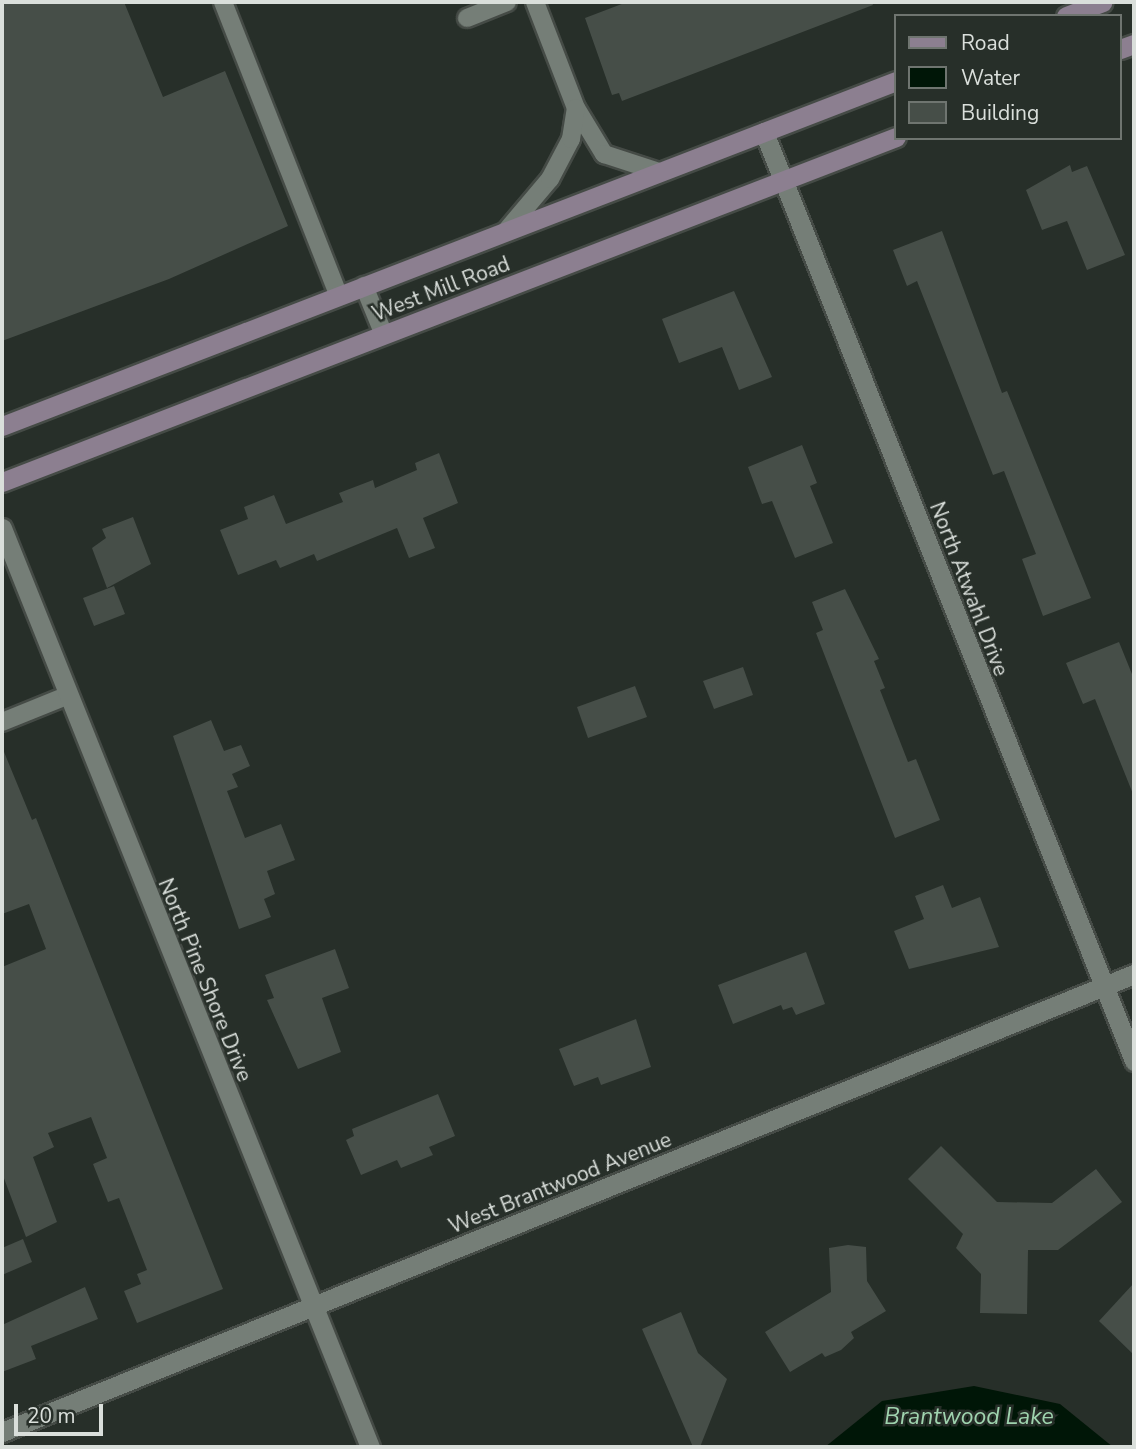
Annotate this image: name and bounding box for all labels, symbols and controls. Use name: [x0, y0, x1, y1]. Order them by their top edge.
legend: [894, 14, 1122, 140]
text: Road: [961, 29, 1010, 57]
text: Water: [961, 64, 1020, 92]
text: Building: [961, 99, 1039, 127]
street label: West Mill Road: [369, 251, 513, 327]
street label: North Atwahl Drive: [924, 498, 1014, 680]
street label: North Pine Shore Drive: [153, 875, 257, 1085]
street label: West Brantwood Avenue: [445, 1127, 675, 1239]
scale bar: [18, 1390, 107, 1434]
text: 20 m: [27, 1402, 76, 1430]
water label: Brantwood Lake: [884, 1403, 1054, 1431]

